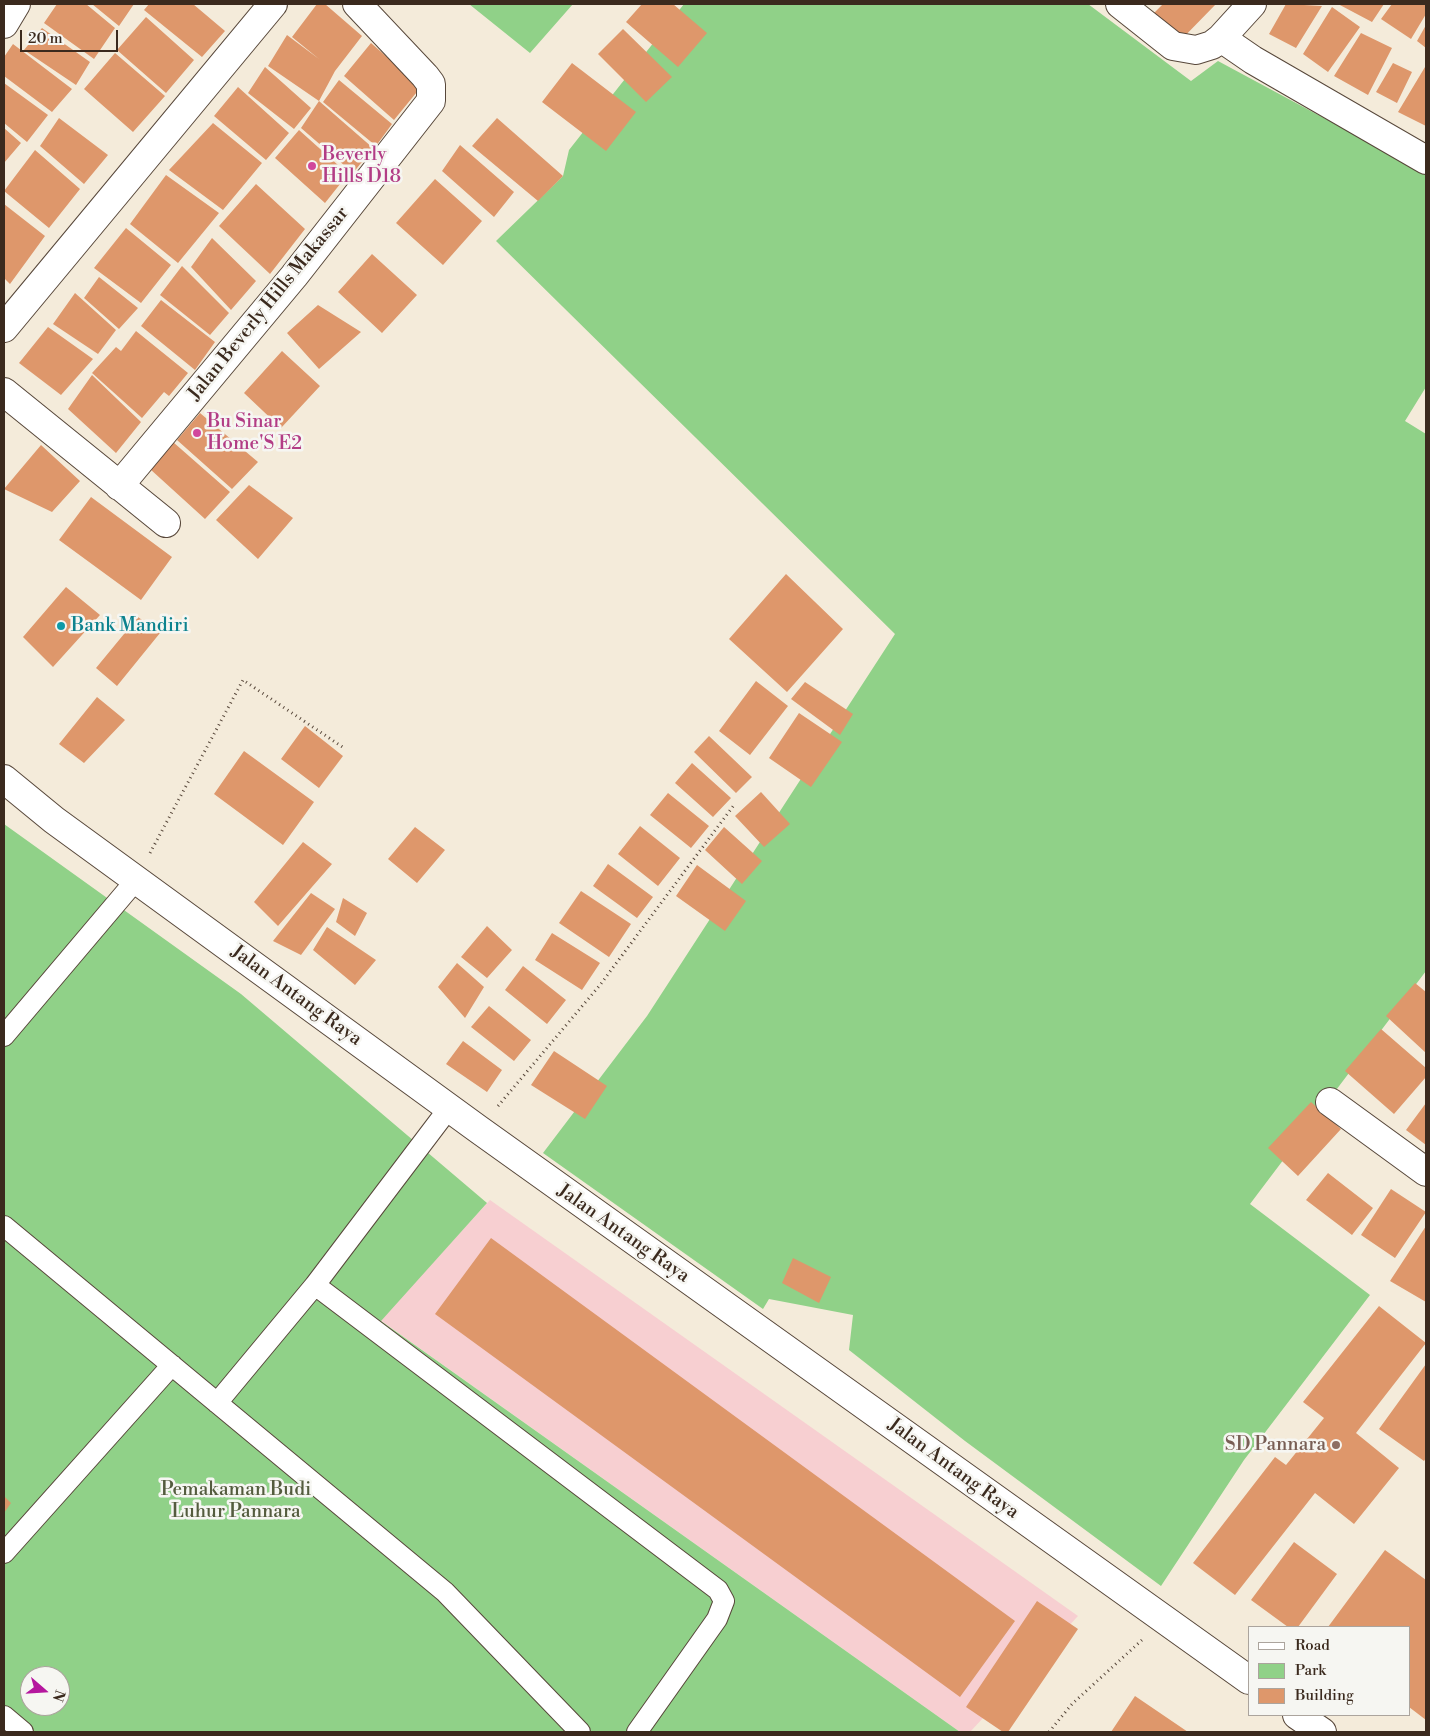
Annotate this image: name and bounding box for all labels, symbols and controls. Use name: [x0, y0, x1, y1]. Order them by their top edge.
scale bar: [22, 20, 120, 52]
text: 20 m: [28, 29, 63, 48]
place label: Beverly Hills D18: [322, 144, 401, 188]
marker: Beverly Hills D18: [306, 160, 318, 172]
street label: Jalan Beverly Hills Makassar: [184, 203, 354, 405]
place label: Bu Sinar Home'S E2: [207, 411, 302, 455]
marker: Bu Sinar Home'S E2: [191, 427, 203, 439]
place label: Bank Mandiri: [71, 615, 189, 637]
marker: Bank Mandiri: [55, 620, 67, 632]
street label: Jalan Antang Raya: [226, 941, 366, 1051]
street label: Jalan Antang Raya: [553, 1180, 693, 1288]
street label: Jalan Antang Raya: [883, 1414, 1023, 1524]
place label: SD Pannara: [1225, 1434, 1326, 1456]
marker: SD Pannara: [1330, 1439, 1342, 1451]
park label: Pemakaman Budi Luhur Pannara: [161, 1479, 311, 1523]
legend: [1248, 1626, 1410, 1716]
text: Road: [1295, 1636, 1330, 1655]
text: Park: [1295, 1661, 1326, 1680]
north arrow: [20, 1666, 70, 1716]
text: Building: [1295, 1686, 1354, 1705]
text: N: [48, 1687, 69, 1704]

